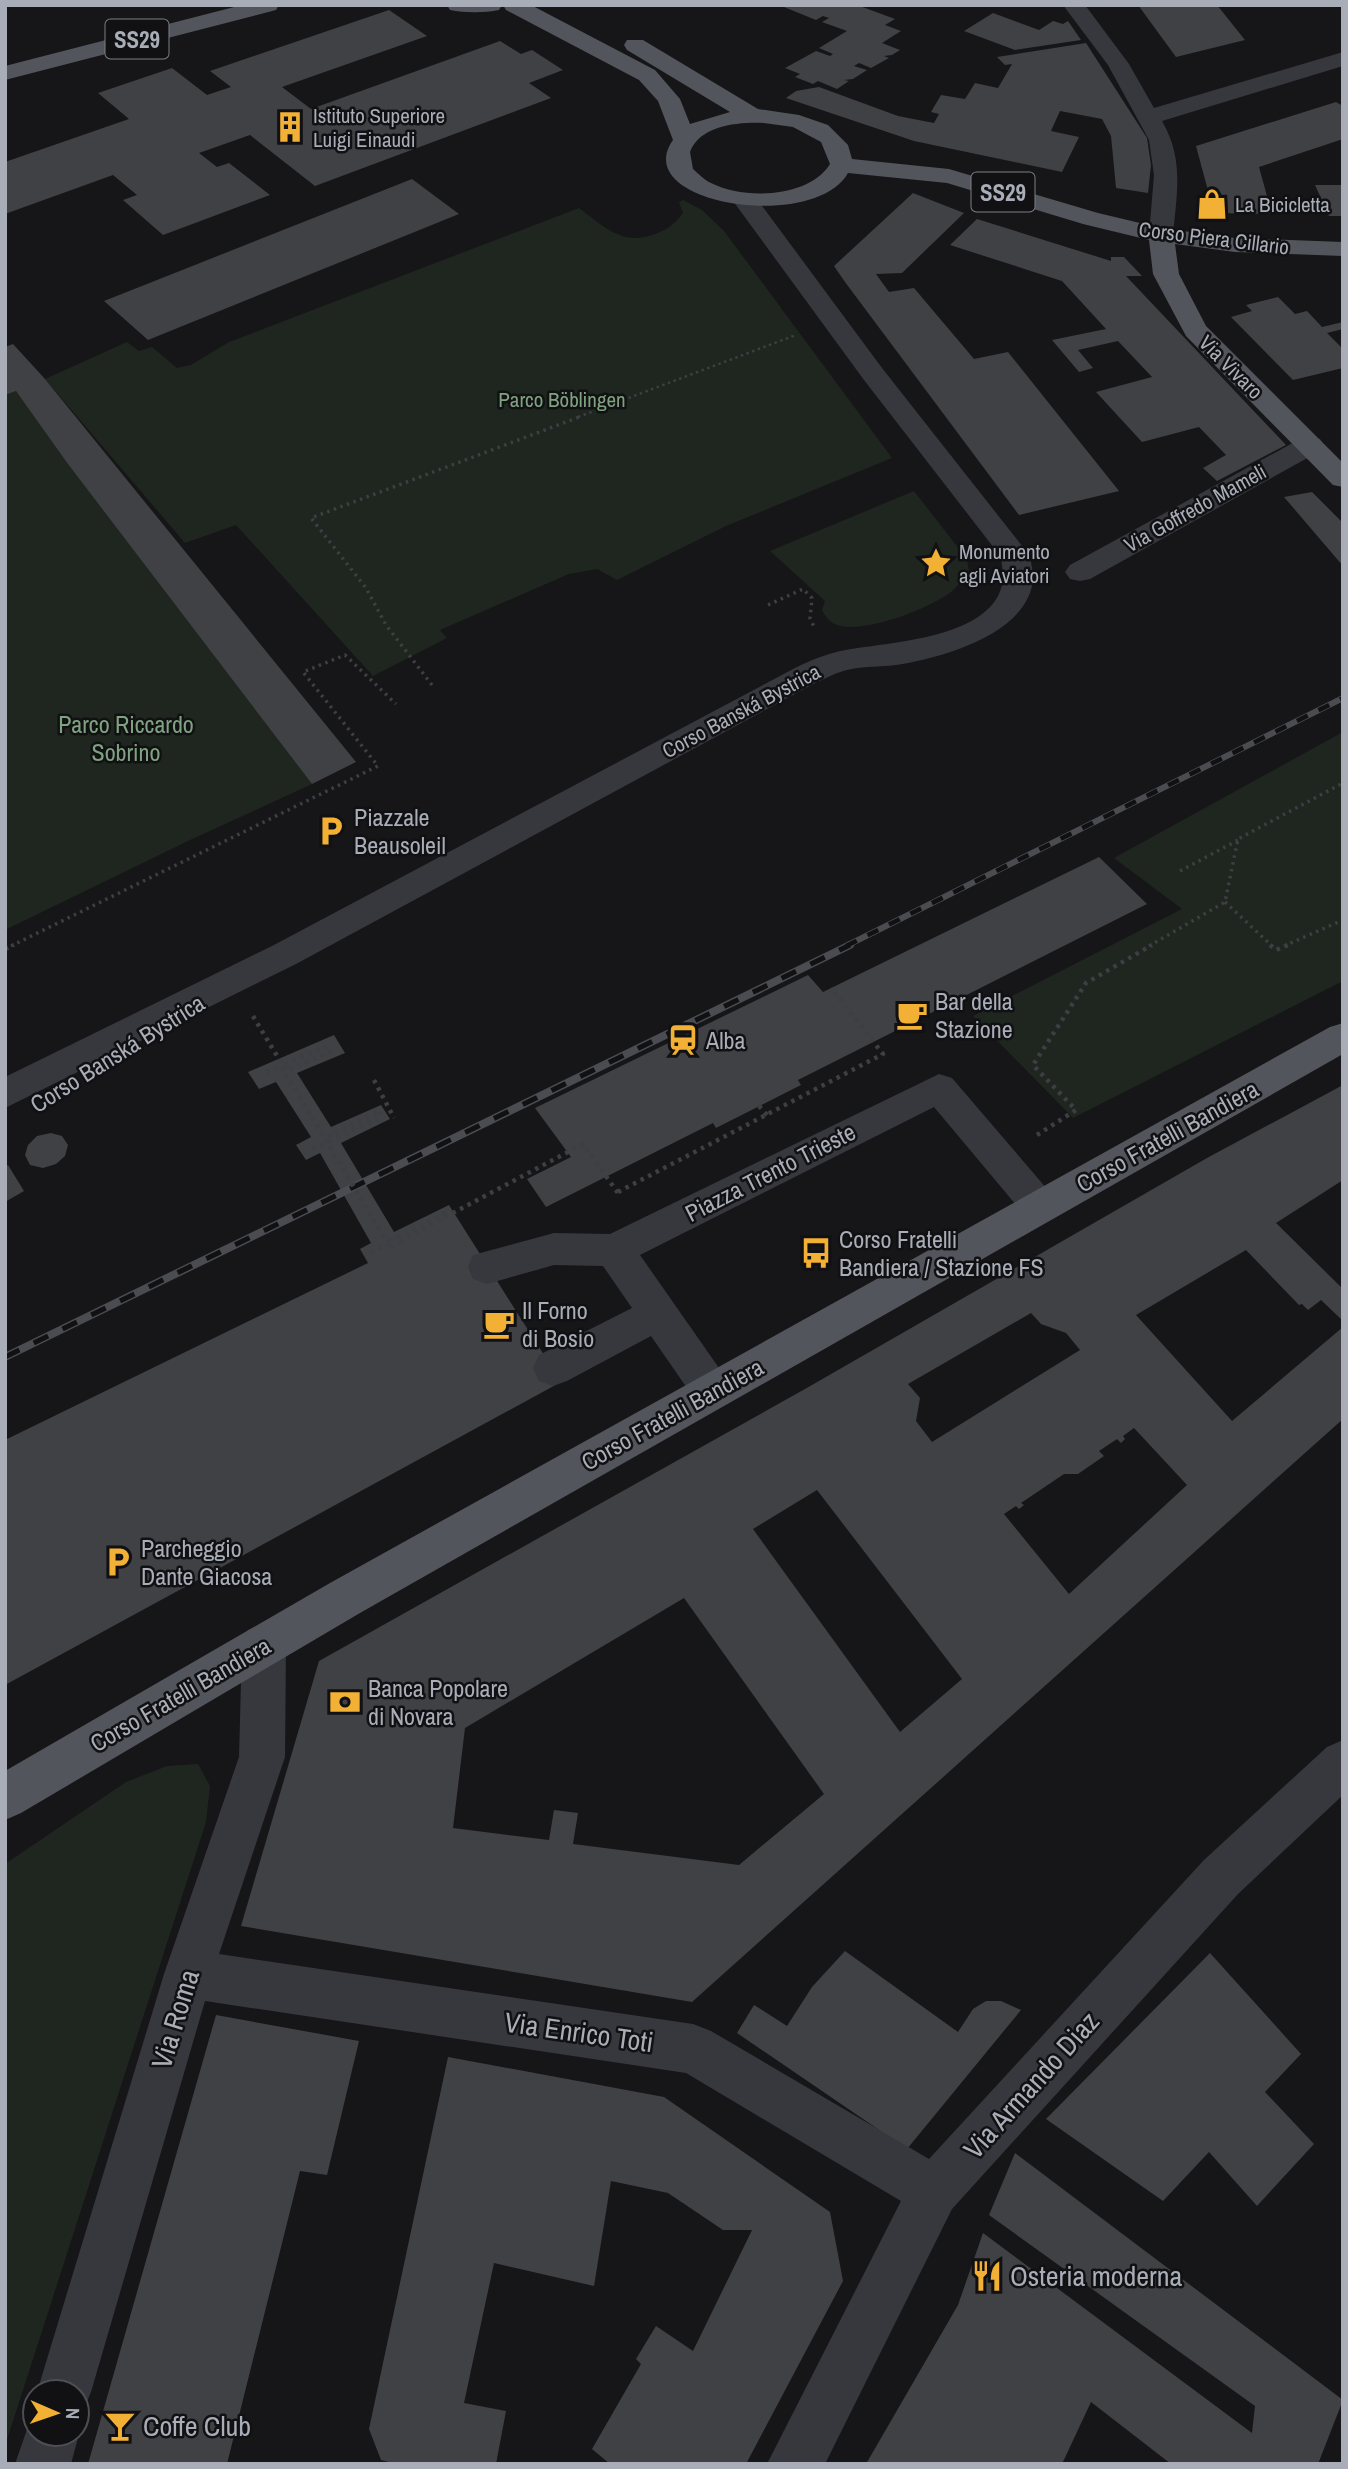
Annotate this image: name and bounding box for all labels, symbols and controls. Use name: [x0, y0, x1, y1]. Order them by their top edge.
road number: SS29: [106, 20, 168, 58]
place label: Istituto Superiore Luigi Einaudi: [313, 101, 445, 154]
building icon: Istituto Superiore Luigi Einaudi: [273, 110, 307, 144]
road number: SS29: [972, 172, 1034, 211]
shop icon: La Bicicletta: [1195, 187, 1229, 221]
place label: La Bicicletta: [1235, 190, 1330, 219]
street label: Corso Piera Cillario: [1137, 214, 1291, 262]
street label: Via Vivaro: [1193, 329, 1269, 405]
park label: Parco Böblingen: [498, 385, 626, 414]
street label: Via Goffredo Mameli: [1119, 457, 1271, 559]
place label: Monumento agli Aviatori: [959, 537, 1050, 590]
place icon: Monumento agli Aviatori: [919, 546, 953, 580]
street label: Corso Banská Bystrica: [657, 657, 826, 765]
park label: Parco Riccardo Sobrino: [58, 708, 194, 768]
place label: Piazzale Beausoleil: [354, 801, 446, 861]
parking icon: Piazzale Beausoleil: [314, 814, 348, 848]
place label: Bar della Stazione: [935, 985, 1013, 1045]
street label: Corso Banská Bystrica: [24, 986, 210, 1120]
cafe icon: Bar della Stazione: [895, 998, 929, 1032]
station icon: Alba: [666, 1023, 700, 1057]
place label: Alba: [705, 1024, 745, 1056]
street label: Corso Fratelli Bandiera: [1070, 1073, 1264, 1199]
street label: Piazza Trento Trieste: [679, 1115, 861, 1229]
place label: Corso Fratelli Bandiera / Stazione FS: [839, 1223, 1044, 1283]
bus stop icon: Corso Fratelli Bandiera / Stazione FS: [799, 1236, 833, 1270]
place label: Il Forno di Bosio: [522, 1294, 594, 1354]
cafe icon: Il Forno di Bosio: [482, 1307, 516, 1341]
street label: Corso Fratelli Bandiera: [575, 1351, 769, 1477]
place label: Parcheggio Dante Giacosa: [141, 1532, 272, 1592]
parking icon: Parcheggio Dante Giacosa: [101, 1545, 135, 1579]
street label: Corso Fratelli Bandiera: [84, 1629, 276, 1759]
place label: Banca Popolare di Novara: [368, 1672, 508, 1732]
bank icon: Banca Popolare di Novara: [328, 1685, 362, 1719]
street label: Via Roma: [142, 1965, 208, 2073]
street label: Via Enrico Toti: [502, 2003, 656, 2061]
street label: Via Armando Diaz: [955, 2003, 1107, 2167]
place label: Osteria moderna: [1010, 2257, 1183, 2295]
restaurant icon: Osteria moderna: [970, 2259, 1004, 2293]
north arrow: [21, 2378, 91, 2448]
place label: Coffe Club: [143, 2407, 251, 2445]
text: N: [60, 2408, 86, 2420]
bar icon: Coffe Club: [103, 2409, 137, 2443]

